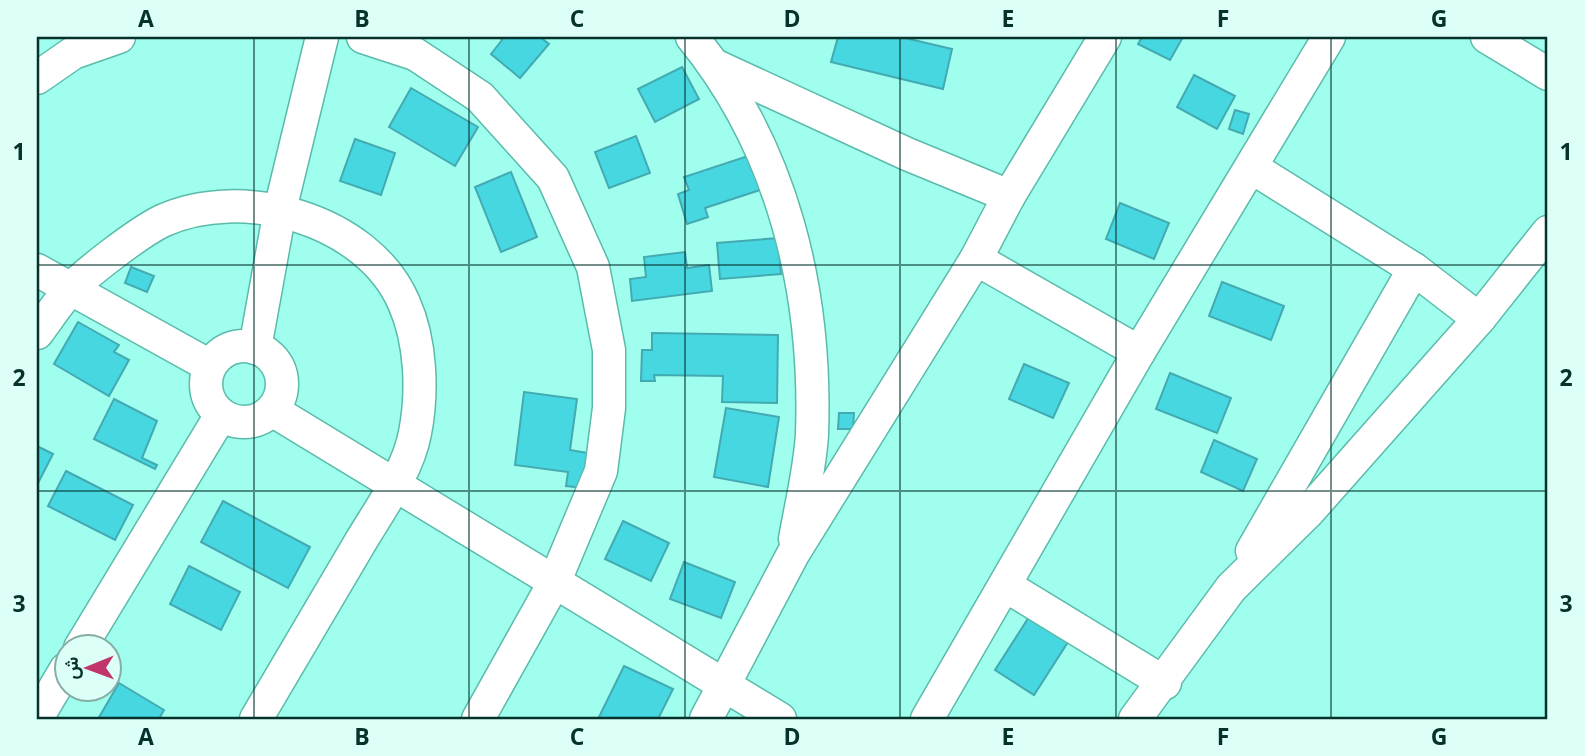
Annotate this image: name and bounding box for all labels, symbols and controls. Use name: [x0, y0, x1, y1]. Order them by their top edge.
text: A: [138, 2, 154, 34]
text: B: [354, 2, 370, 34]
text: C: [570, 2, 584, 34]
text: D: [783, 2, 801, 34]
text: E: [1002, 2, 1014, 34]
text: F: [1217, 2, 1229, 34]
text: G: [1431, 2, 1447, 34]
text: 1: [12, 135, 26, 167]
text: 1: [1559, 135, 1573, 167]
text: 2: [12, 361, 26, 393]
text: 2: [1559, 361, 1573, 393]
text: 3: [12, 587, 26, 619]
text: 3: [1559, 587, 1573, 619]
north arrow: [52, 634, 122, 704]
text: ش: [58, 656, 84, 680]
text: A: [138, 720, 154, 752]
text: B: [354, 720, 370, 752]
text: C: [570, 720, 584, 752]
text: D: [783, 720, 801, 752]
text: E: [1002, 720, 1014, 752]
text: F: [1217, 720, 1229, 752]
text: G: [1431, 720, 1447, 752]

